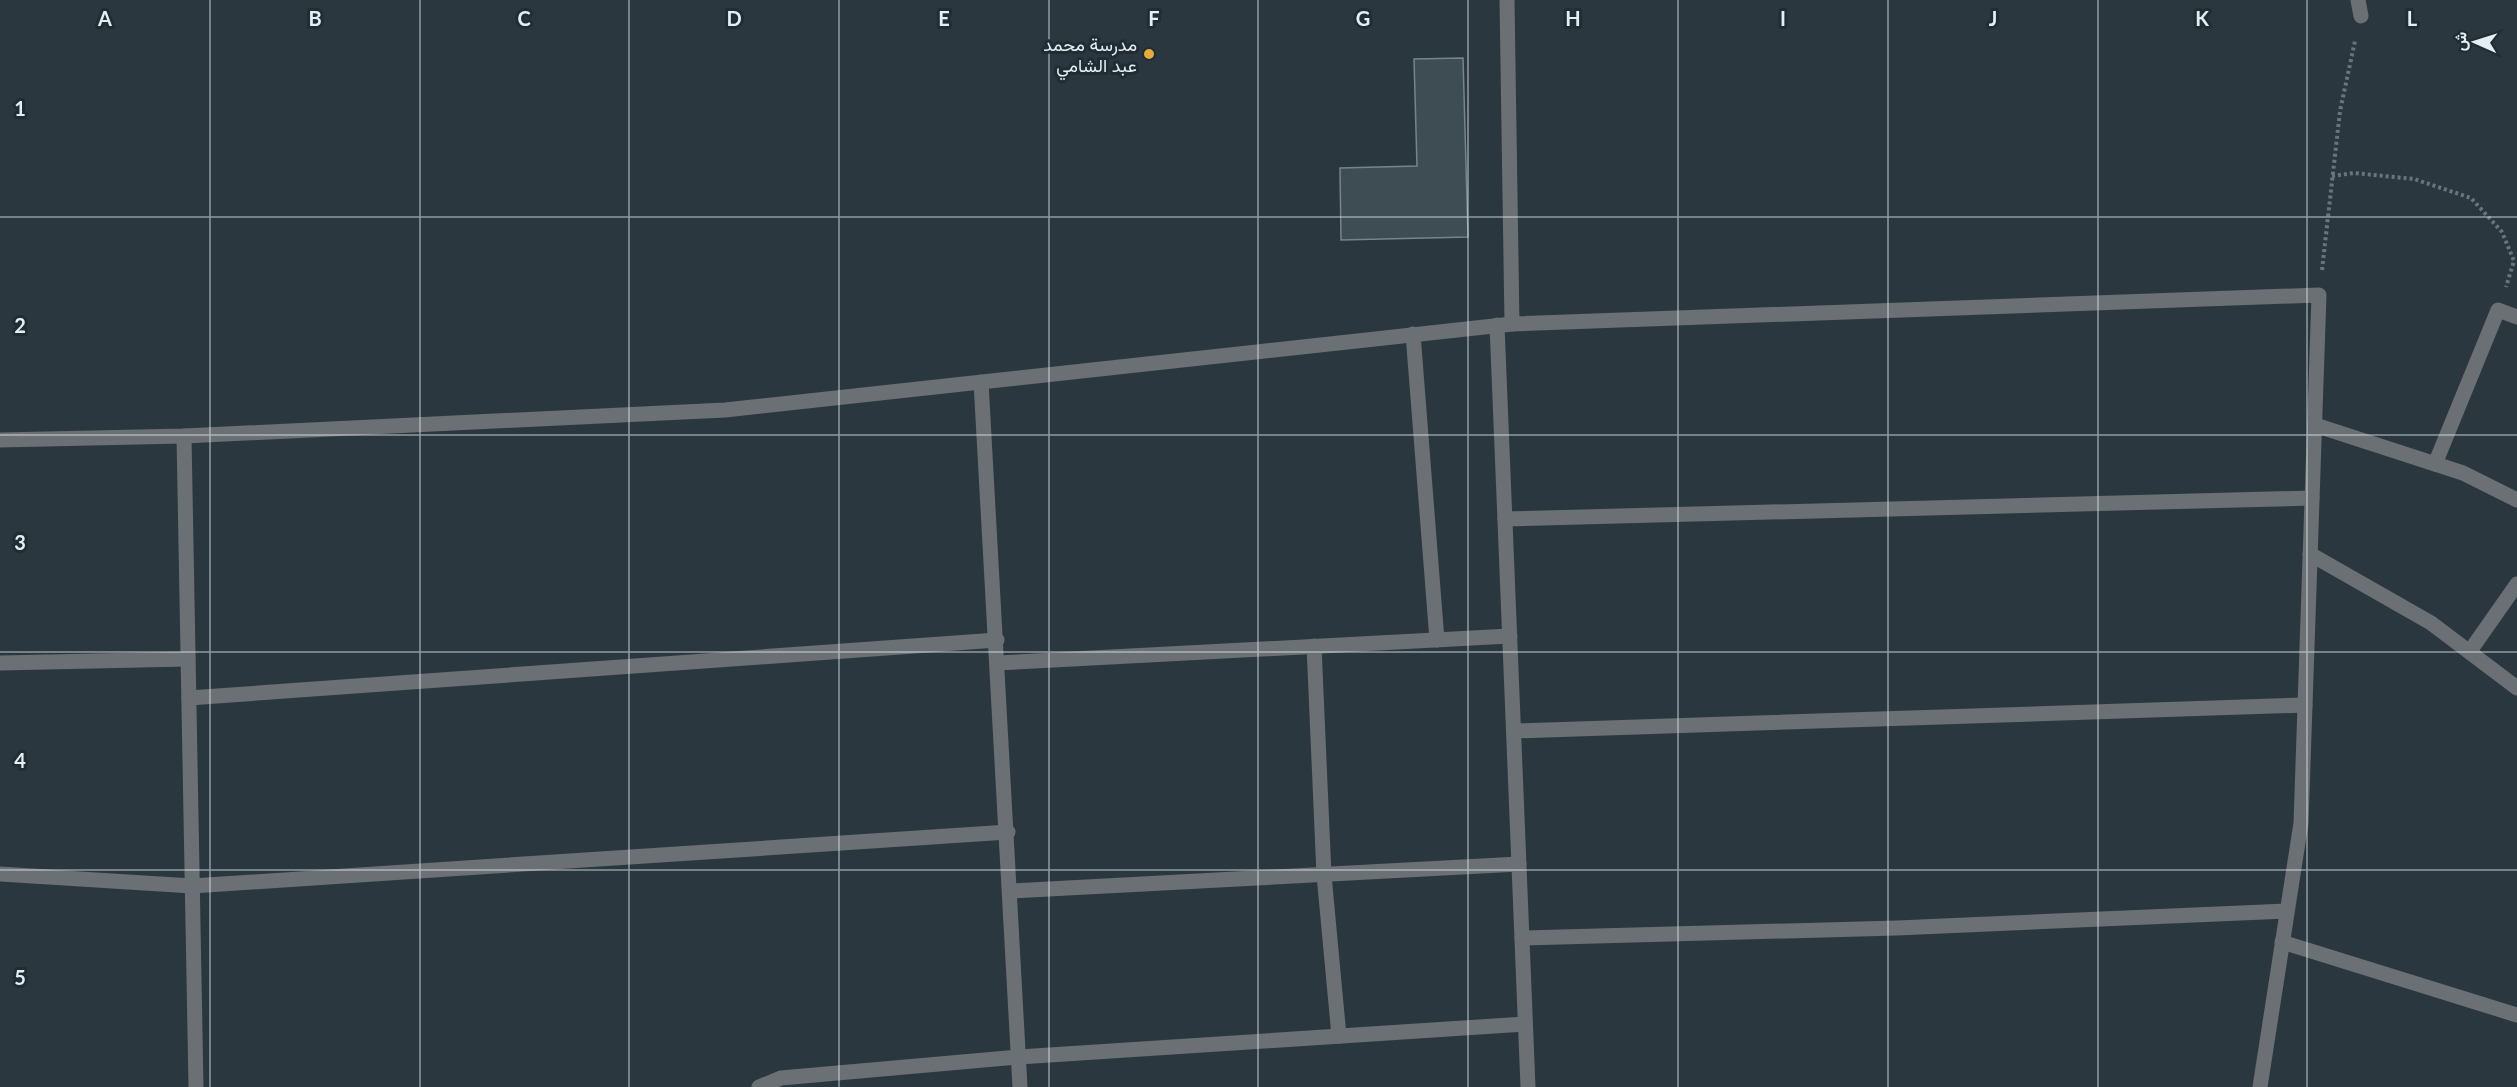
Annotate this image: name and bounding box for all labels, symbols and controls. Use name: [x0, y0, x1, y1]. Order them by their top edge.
text: A: [97, 6, 112, 30]
text: B: [308, 6, 322, 30]
text: C: [517, 6, 531, 30]
text: D: [726, 6, 742, 30]
text: E: [938, 6, 950, 30]
text: F: [1148, 6, 1160, 30]
text: G: [1356, 6, 1370, 30]
text: H: [1565, 6, 1581, 30]
text: I: [1780, 6, 1786, 30]
text: J: [1989, 6, 1997, 30]
text: K: [2195, 6, 2209, 30]
text: L: [2407, 6, 2418, 30]
north arrow: [2445, 12, 2505, 72]
text: ش: [2450, 31, 2471, 51]
place label: مدرسة محمد عبد الشامي: [1043, 33, 1137, 81]
marker: مدرسة محمد عبد الشامي: [1142, 47, 1156, 61]
text: 1: [14, 96, 26, 120]
text: 2: [14, 313, 26, 337]
text: 3: [14, 530, 26, 554]
text: 4: [14, 748, 26, 772]
text: 5: [14, 965, 26, 989]

